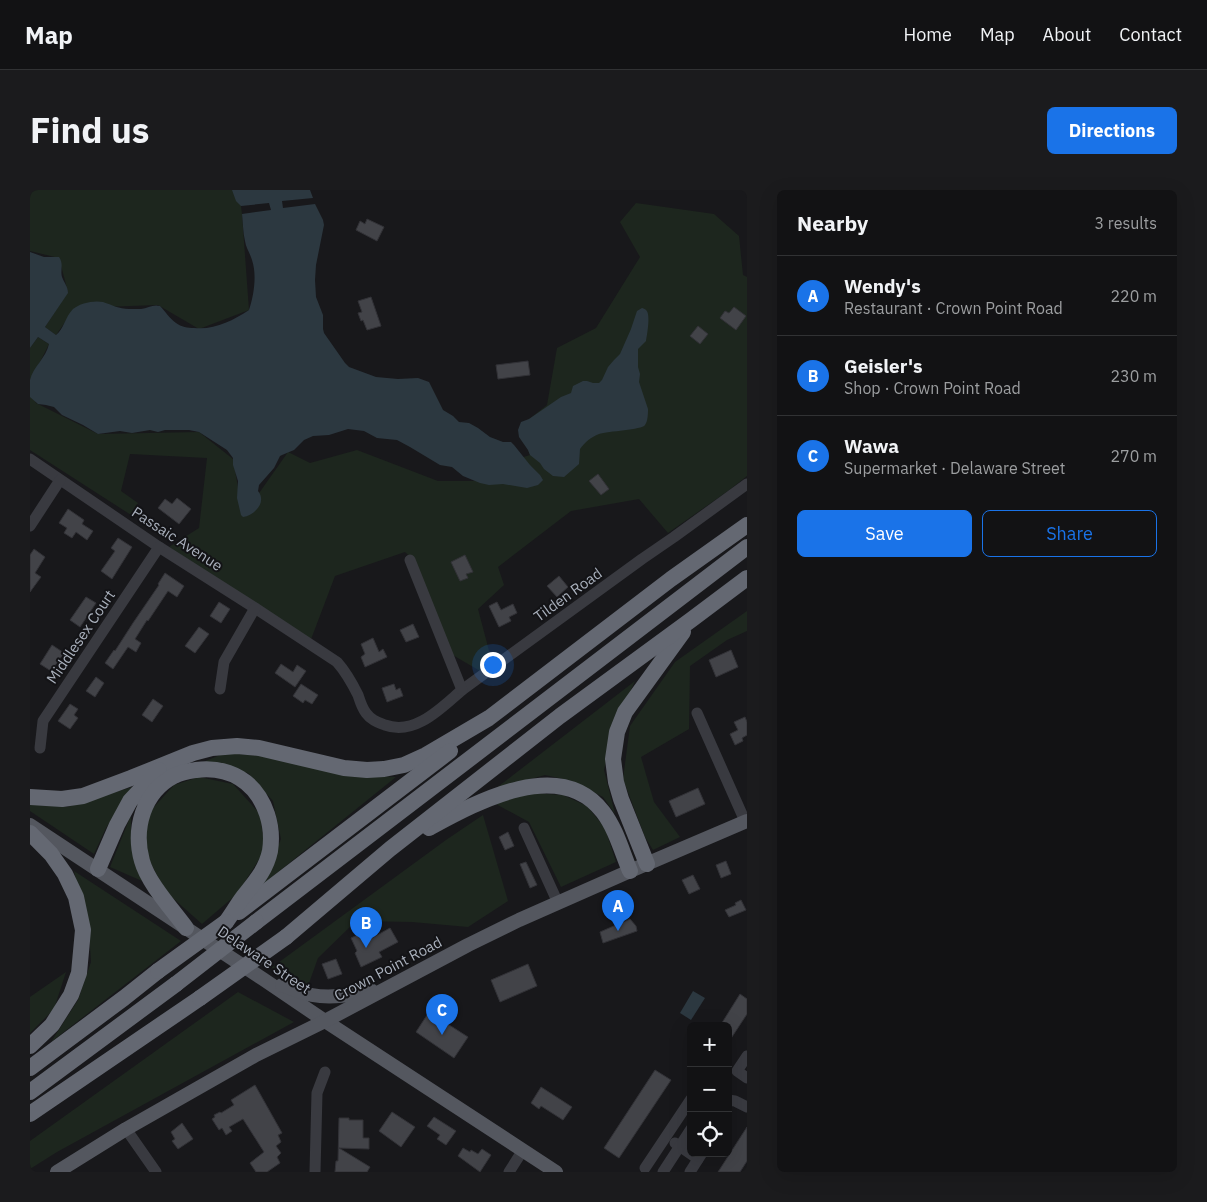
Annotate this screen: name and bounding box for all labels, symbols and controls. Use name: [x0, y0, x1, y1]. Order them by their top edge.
text: Map: [25, 19, 73, 51]
text: Home: [904, 23, 952, 46]
text: Map: [980, 23, 1015, 46]
text: About: [1043, 23, 1091, 46]
text: Contact: [1119, 23, 1182, 46]
text: Find us: [30, 107, 149, 153]
button: Directions: [1047, 107, 1177, 154]
text: Nearby: [797, 209, 868, 237]
text: 3 results: [1094, 213, 1157, 233]
text: Wendy's: [844, 274, 921, 298]
text: A: [808, 286, 818, 306]
text: 220 m: [1110, 286, 1157, 306]
text: Restaurant · Crown Point Road: [844, 298, 1063, 318]
text: Geisler's: [844, 354, 923, 378]
text: B: [808, 366, 818, 386]
text: 230 m: [1110, 366, 1157, 386]
text: Shop · Crown Point Road: [844, 378, 1021, 398]
text: Wawa: [844, 434, 899, 458]
text: C: [808, 446, 818, 466]
text: 270 m: [1110, 446, 1157, 466]
text: Supermarket · Delaware Street: [844, 458, 1065, 478]
street label: Passaic Avenue: [128, 502, 226, 575]
button: Save: [797, 510, 972, 557]
button: Share: [982, 510, 1157, 557]
street label: Tilden Road: [530, 563, 606, 626]
street label: Middlesex Court: [42, 586, 119, 687]
your location: [480, 652, 506, 678]
pin: A: [602, 890, 634, 931]
pin: B: [350, 907, 382, 948]
street label: Delaware Street: [214, 921, 314, 998]
street label: Crown Point Road: [331, 932, 445, 1005]
pin: C: [426, 994, 458, 1035]
map controls: [687, 1022, 732, 1157]
button: +: [687, 1022, 732, 1067]
button: −: [687, 1067, 732, 1112]
button: locate: [687, 1112, 732, 1157]

